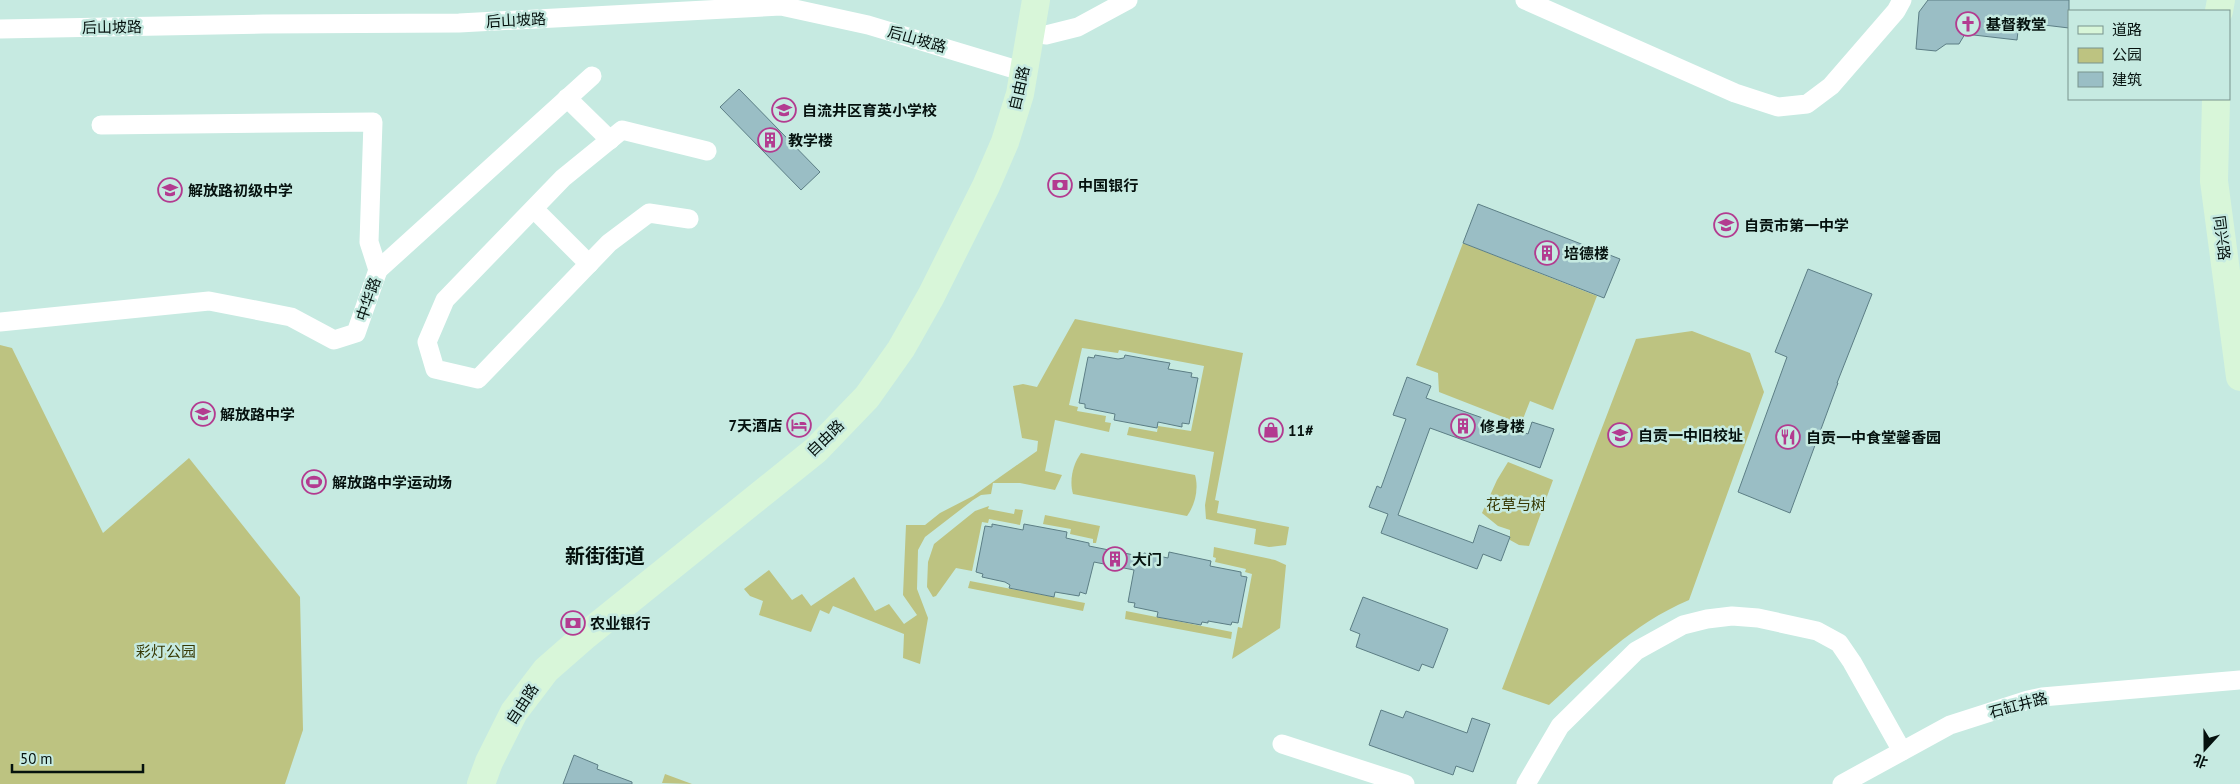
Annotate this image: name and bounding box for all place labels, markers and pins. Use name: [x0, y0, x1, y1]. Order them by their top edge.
church icon: 基督教堂: [1955, 11, 1981, 37]
place label: 基督教堂: [1986, 15, 2046, 34]
school or university icon: 自流井区育英小学校: [771, 97, 797, 123]
place label: 自流井区育英小学校: [802, 101, 937, 120]
building icon: 教学楼: [757, 127, 783, 153]
place label: 教学楼: [788, 131, 833, 150]
bank icon: 中国银行: [1047, 172, 1073, 198]
place label: 中国银行: [1078, 176, 1138, 195]
school or university icon: 解放路初级中学: [157, 177, 183, 203]
place label: 解放路初级中学: [188, 181, 293, 200]
school or university icon: 自贡市第一中学: [1713, 212, 1739, 238]
place label: 自贡市第一中学: [1744, 216, 1849, 235]
building icon: 培德楼: [1534, 240, 1560, 266]
place label: 培德楼: [1564, 244, 1609, 263]
school or university icon: 解放路中学: [190, 401, 216, 427]
place label: 解放路中学: [220, 405, 295, 424]
hotel icon: 7天酒店: [786, 412, 812, 438]
building icon: 修身楼: [1450, 413, 1476, 439]
place label: 7天酒店: [728, 416, 782, 435]
shop icon: 11#: [1258, 417, 1284, 443]
place label: 修身楼: [1480, 417, 1525, 436]
place label: 11#: [1288, 421, 1314, 440]
school or university icon: 自贡一中旧校址: [1607, 422, 1633, 448]
restaurant icon: 自贡一中食堂馨香园: [1775, 424, 1801, 450]
place label: 自贡一中旧校址: [1638, 426, 1743, 445]
place label: 自贡一中食堂馨香园: [1806, 428, 1941, 447]
sports icon: 解放路中学运动场: [301, 469, 327, 495]
place label: 解放路中学运动场: [332, 473, 452, 492]
building icon: 大门: [1102, 546, 1128, 572]
place label: 大门: [1132, 550, 1162, 569]
bank icon: 农业银行: [560, 610, 586, 636]
place label: 农业银行: [590, 614, 650, 633]

